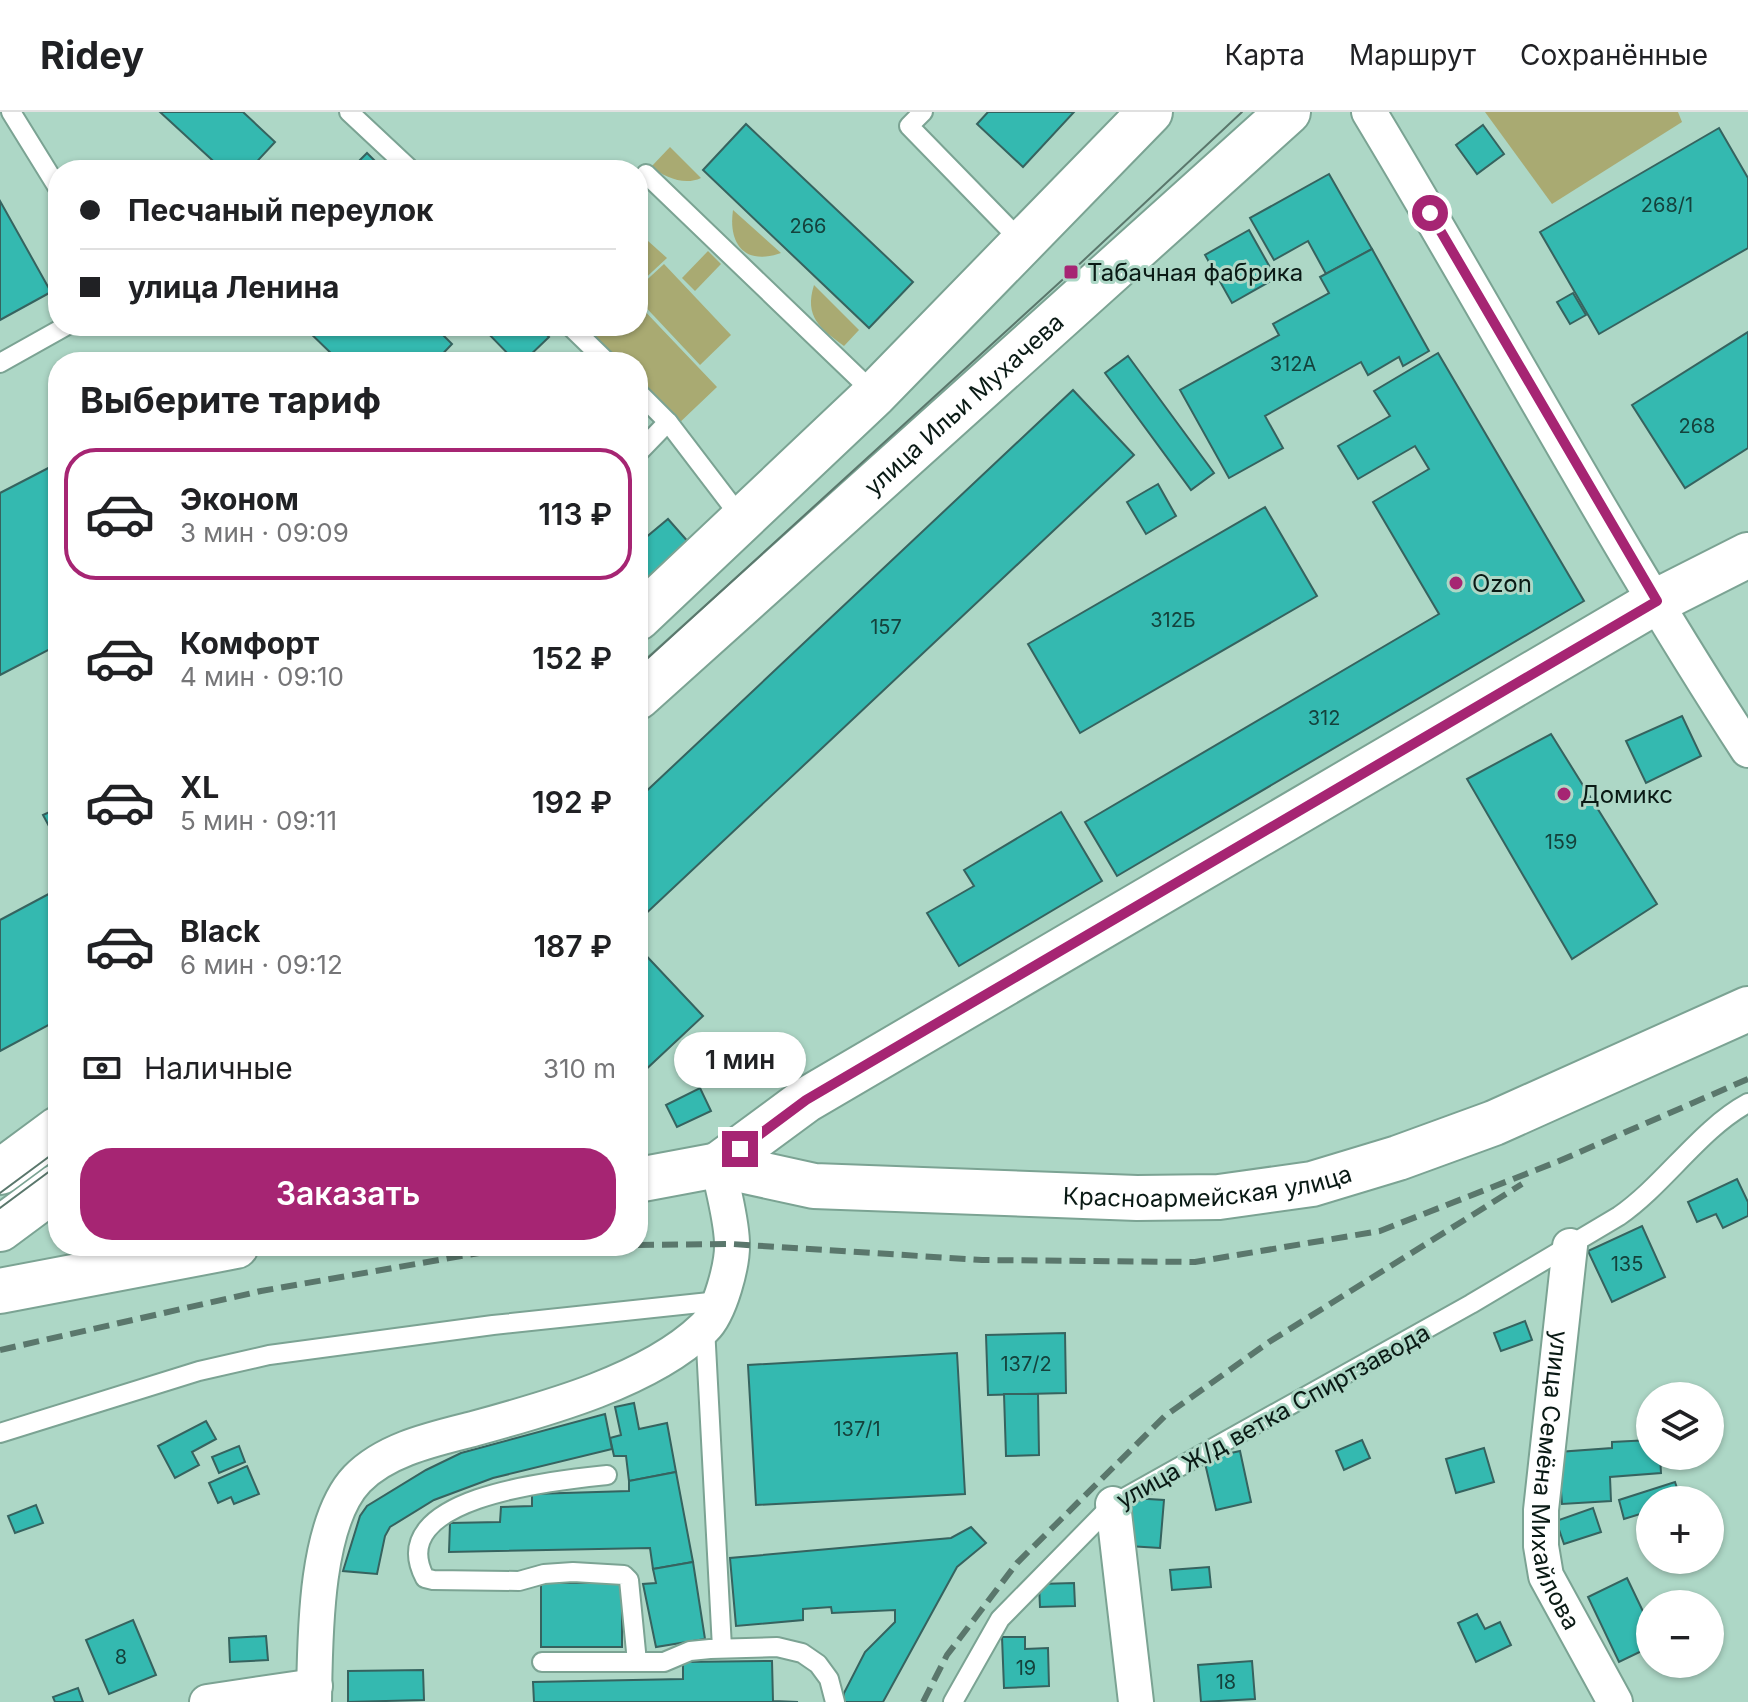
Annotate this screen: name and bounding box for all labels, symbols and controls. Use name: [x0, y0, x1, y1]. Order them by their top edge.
text: Ridey: [40, 32, 144, 78]
text: Карта: [1225, 38, 1305, 72]
text: Маршрут: [1349, 38, 1476, 72]
text: Сохранённые: [1520, 38, 1708, 72]
text: Песчаный переулок: [128, 192, 434, 228]
house number: 268/1: [1641, 193, 1693, 217]
route start: [1412, 195, 1448, 231]
house number: 266: [789, 214, 827, 238]
place label: Табачная фабрика: [1087, 258, 1303, 287]
marker: Табачная фабрика: [1062, 263, 1080, 281]
text: улица Ленина: [128, 269, 340, 305]
street label: улица Ильи Мухачева: [858, 307, 1069, 501]
house number: 312А: [1270, 352, 1316, 376]
text: Выберите тариф: [80, 378, 381, 422]
house number: 268: [1679, 414, 1715, 438]
icon: car: [84, 478, 156, 550]
text: Эконом: [180, 481, 299, 517]
text: 113 ₽: [538, 496, 612, 532]
text: 3 мин · 09:09: [180, 517, 349, 548]
place label: Ozon: [1472, 569, 1532, 598]
marker: Ozon: [1447, 574, 1465, 592]
house number: 312Б: [1150, 608, 1196, 632]
house number: 157: [870, 615, 902, 639]
icon: car: [84, 622, 156, 694]
text: Комфорт: [180, 625, 319, 661]
text: 152 ₽: [532, 640, 612, 676]
text: 4 мин · 09:10: [180, 661, 344, 692]
house number: 312: [1308, 706, 1340, 730]
icon: car: [84, 766, 156, 838]
text: XL: [180, 769, 219, 805]
place label: Домикс: [1580, 780, 1673, 809]
text: 192 ₽: [532, 784, 612, 820]
marker: Домикс: [1555, 785, 1573, 803]
text: 5 мин · 09:11: [180, 805, 337, 836]
house number: 159: [1545, 830, 1577, 854]
icon: car: [84, 910, 156, 982]
text: Black: [180, 913, 260, 949]
text: 187 ₽: [533, 928, 612, 964]
text: 6 мин · 09:12: [180, 949, 343, 980]
callout: 1 мин: [674, 1033, 806, 1089]
text: 1 мин: [705, 1044, 775, 1075]
icon: cash: [80, 1046, 124, 1090]
text: Наличные: [144, 1050, 293, 1086]
text: 310 m: [543, 1053, 616, 1084]
route end: [722, 1131, 758, 1167]
button: Заказать: [80, 1148, 616, 1240]
street label: Красноармейская улица: [1062, 1158, 1355, 1213]
house number: 135: [1611, 1252, 1643, 1276]
street label: улица Ж/д ветка Спиртзавода: [1111, 1318, 1435, 1514]
street label: улица Семёна Михайлова: [1527, 1329, 1587, 1634]
house number: 137/2: [1000, 1352, 1052, 1376]
map controls: [1636, 1382, 1724, 1678]
button: layers: [1636, 1382, 1724, 1470]
house number: 137/1: [833, 1417, 881, 1441]
button: +: [1636, 1486, 1724, 1574]
button: −: [1636, 1590, 1724, 1678]
house number: 8: [115, 1645, 127, 1669]
house number: 19: [1016, 1656, 1036, 1680]
house number: 18: [1216, 1670, 1236, 1694]

